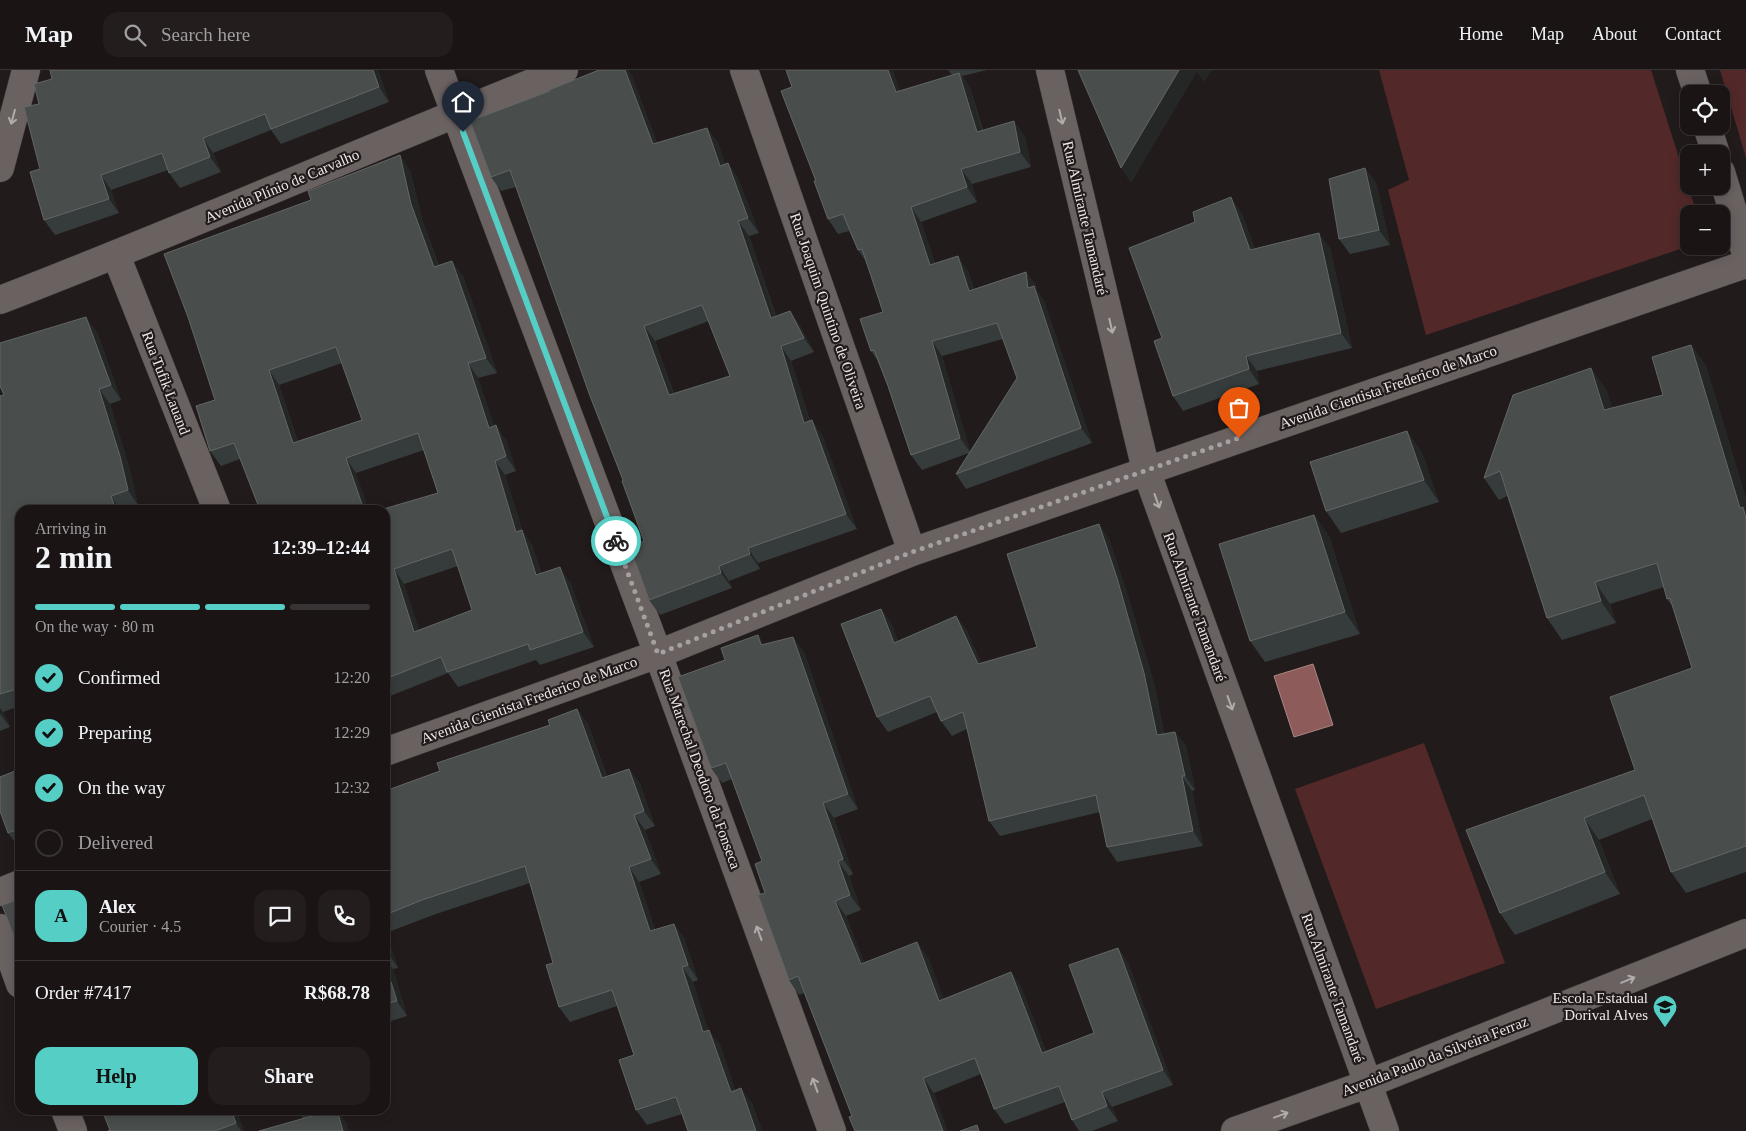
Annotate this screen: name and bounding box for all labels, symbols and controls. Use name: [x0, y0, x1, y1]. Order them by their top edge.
search box: [103, 12, 453, 57]
text: Map: [25, 21, 73, 47]
icon: search: [121, 21, 149, 49]
text: Search here: [161, 24, 250, 45]
text: Home: [1459, 24, 1503, 44]
text: Map: [1531, 24, 1564, 44]
text: About: [1592, 24, 1637, 44]
text: Contact: [1665, 24, 1721, 44]
pin: [442, 81, 484, 132]
map controls: [1680, 85, 1730, 255]
button: locate: [1680, 85, 1730, 135]
icon: home: [449, 88, 477, 116]
one-way arrow: [8, 109, 18, 125]
one-way arrow: [1057, 109, 1066, 125]
street label: Rua Almirante Tamandaré: [1059, 139, 1111, 297]
button: +: [1680, 145, 1730, 195]
street label: Avenida Plínio de Carvalho: [203, 146, 361, 226]
button: −: [1680, 205, 1730, 255]
street label: Rua Joaquim Quintino de Oliveira: [787, 211, 869, 412]
one-way arrow: [1107, 318, 1116, 334]
street label: Rua Tufik Lauand: [139, 329, 193, 437]
street label: Avenida Cientista Frederico de Marco: [1277, 342, 1499, 432]
pin: [1218, 387, 1260, 438]
icon: bag: [1225, 394, 1253, 422]
one-way arrow: [1152, 492, 1162, 508]
courier: [591, 516, 641, 566]
text: Arriving in: [35, 520, 107, 537]
icon: bike: [602, 527, 630, 555]
street label: Rua Almirante Tamandaré: [1160, 530, 1230, 684]
text: 12:39–12:44: [272, 537, 370, 558]
text: 2 min: [35, 539, 112, 575]
text: On the way · 80 m: [35, 618, 155, 635]
street label: Avenida Cientista Frederico de Marco: [419, 653, 639, 747]
icon: check: [35, 664, 63, 692]
text: Confirmed: [78, 667, 160, 688]
street label: Rua Marechal Deodoro da Fonseca: [656, 667, 744, 871]
text: 12:20: [334, 669, 370, 686]
one-way arrow: [1226, 694, 1235, 710]
icon: check: [35, 719, 63, 747]
text: Preparing: [78, 722, 152, 743]
text: 12:29: [334, 724, 370, 741]
icon: check: [35, 774, 63, 802]
text: On the way: [78, 777, 166, 798]
text: 12:32: [334, 779, 370, 796]
text: Delivered: [78, 832, 153, 853]
button: chat: [254, 890, 306, 942]
button: phone: [318, 890, 370, 942]
text: Alex: [99, 896, 136, 917]
text: A: [54, 905, 68, 926]
street label: Rua Almirante Tamandaré: [1298, 911, 1368, 1065]
text: Courier · 4.5: [99, 918, 181, 935]
one-way arrow: [754, 925, 763, 941]
one-way arrow: [1620, 975, 1635, 984]
text: Order #7417: [35, 982, 132, 1003]
text: R$68.78: [304, 982, 370, 1003]
place label: Escola Estadual Dorival Alves: [1553, 990, 1648, 1023]
school or university icon: Escola Estadual Dorival Alves: [1652, 994, 1678, 1028]
street label: Avenida Paulo da Silveira Ferraz: [1340, 1013, 1531, 1099]
button: Help: [35, 1047, 198, 1105]
button: Share: [208, 1047, 370, 1105]
one-way arrow: [810, 1078, 819, 1093]
one-way arrow: [1273, 1110, 1288, 1119]

